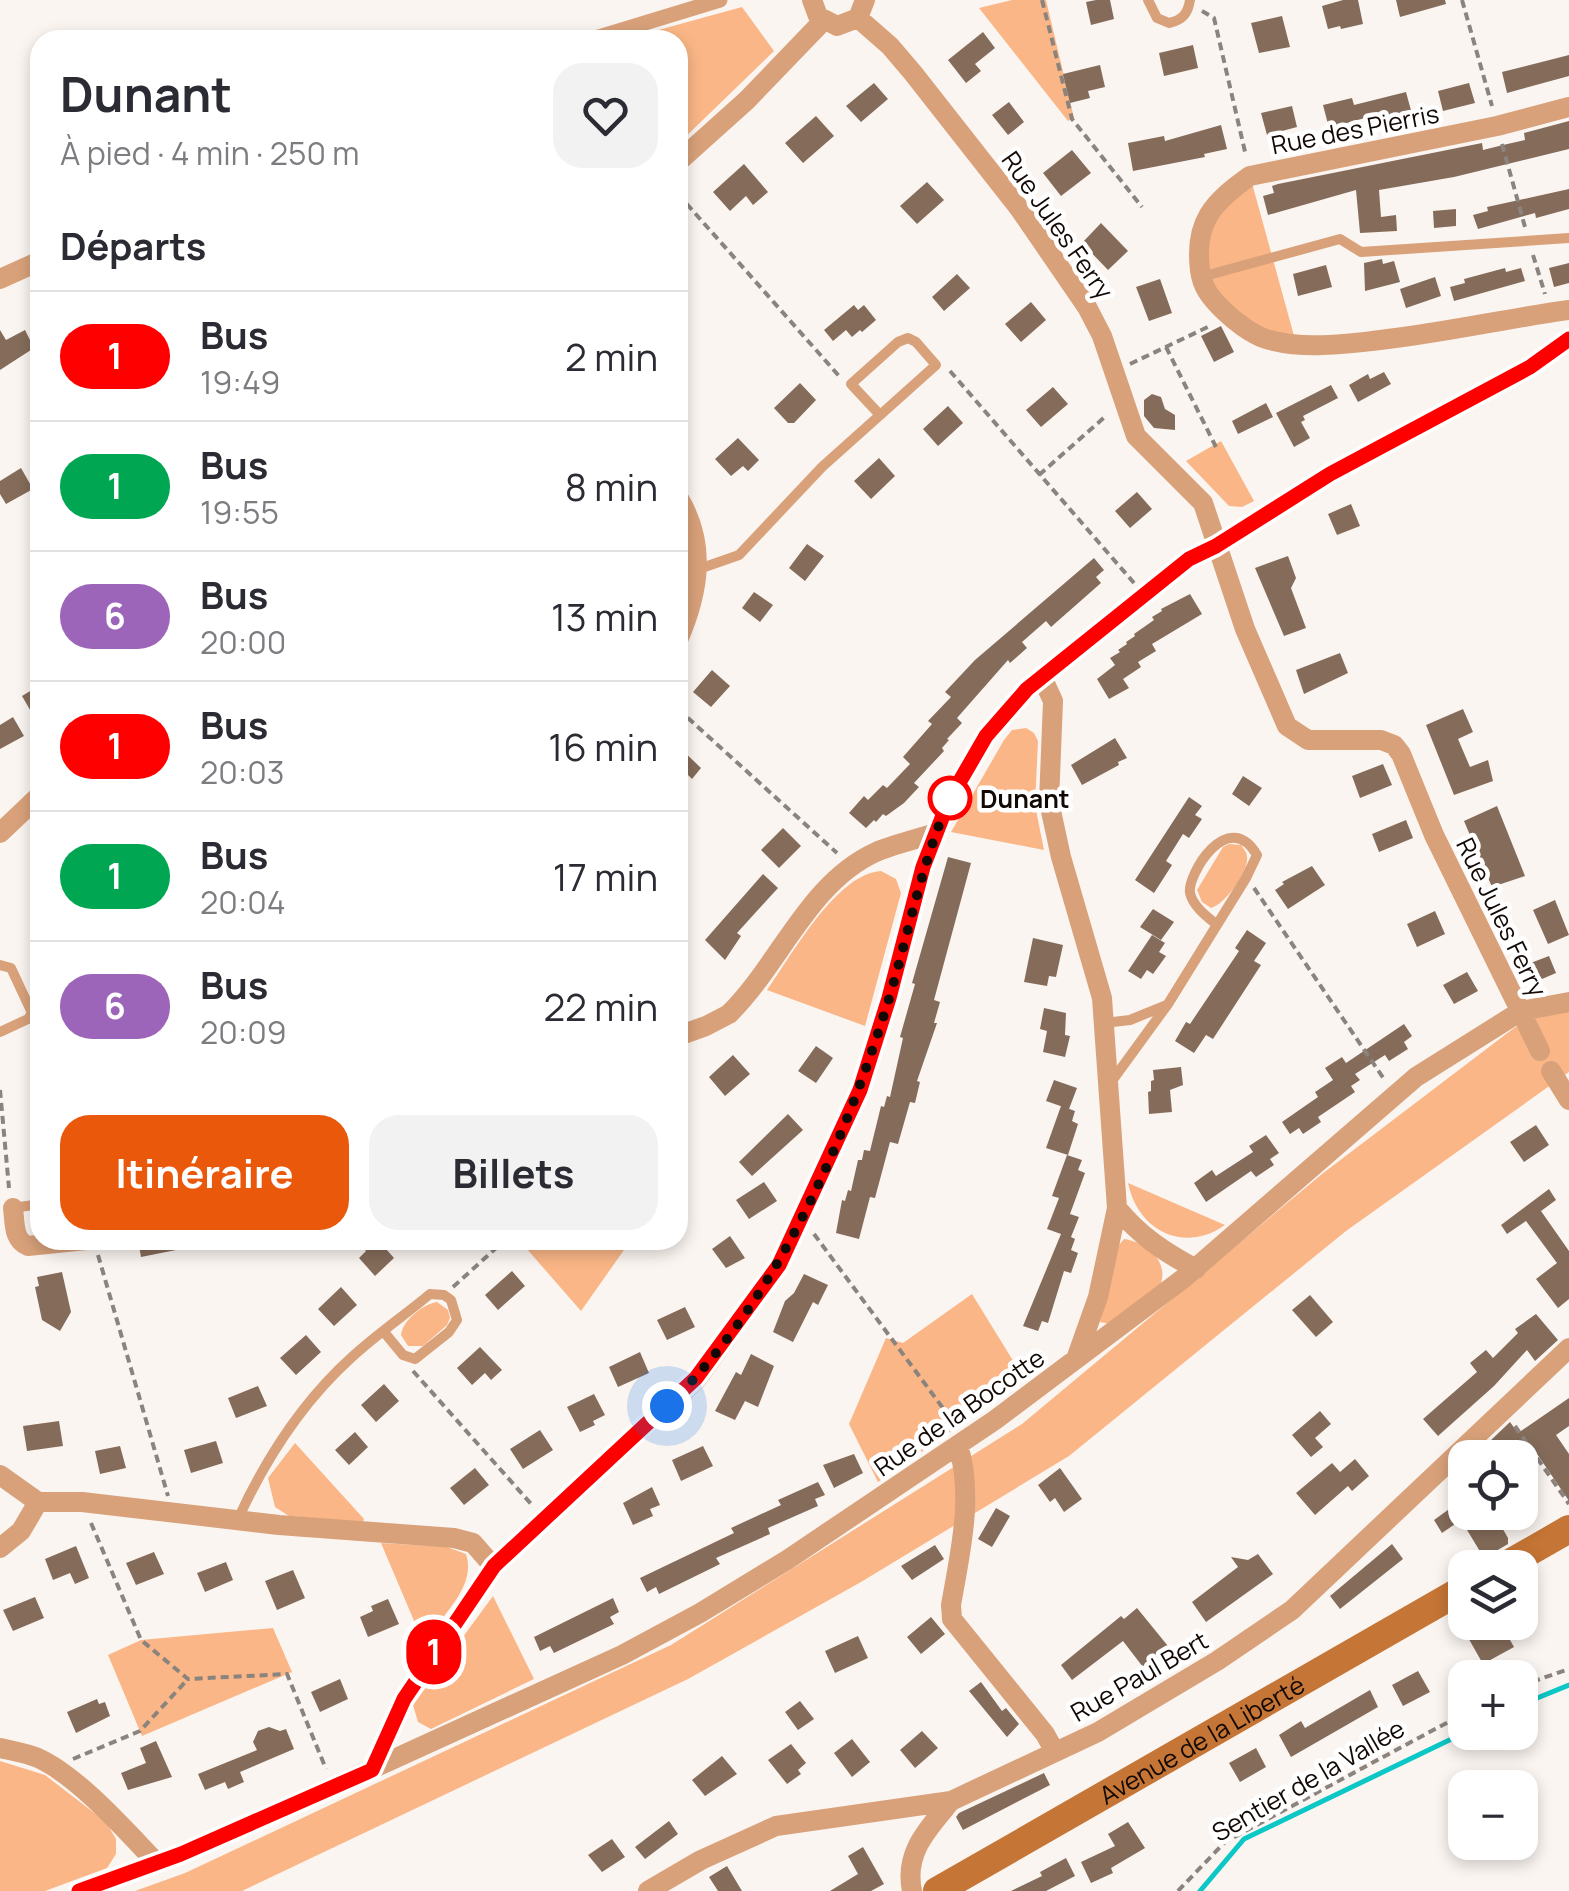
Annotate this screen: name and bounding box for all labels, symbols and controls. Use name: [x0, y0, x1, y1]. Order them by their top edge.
text: Dunant: [60, 61, 232, 126]
button: heart: [553, 63, 658, 168]
street label: Rue des Pierris: [1268, 96, 1442, 162]
text: À pied · 4 min · 250 m: [60, 131, 360, 175]
street label: Rue Jules Ferry: [994, 144, 1122, 306]
text: Départs: [60, 219, 206, 271]
text: Bus: [200, 308, 268, 360]
text: 2 min: [565, 330, 658, 382]
text: 1: [107, 332, 123, 380]
text: 19:49: [200, 360, 280, 404]
text: Bus: [200, 438, 268, 490]
text: 8 min: [565, 460, 658, 512]
text: 1: [107, 462, 123, 510]
text: 19:55: [200, 490, 279, 534]
text: Bus: [200, 568, 268, 620]
text: 13 min: [551, 590, 658, 642]
text: 6: [104, 592, 126, 640]
text: 20:00: [200, 620, 286, 664]
text: Bus: [200, 698, 268, 750]
text: 16 min: [548, 720, 658, 772]
text: 1: [107, 722, 123, 770]
text: 20:03: [200, 750, 285, 794]
marker: Dunant: [929, 777, 971, 819]
place label: Dunant: [980, 781, 1070, 816]
text: Bus: [200, 828, 268, 880]
street label: Rue Jules Ferry: [1448, 832, 1556, 1002]
text: 17 min: [553, 850, 658, 902]
text: 1: [107, 852, 123, 900]
text: 20:04: [200, 880, 286, 924]
text: Bus: [200, 958, 268, 1010]
text: 22 min: [543, 980, 658, 1032]
text: 6: [104, 982, 126, 1030]
text: 20:09: [200, 1010, 287, 1054]
button: Itinéraire: [60, 1115, 349, 1230]
button: Billets: [369, 1115, 658, 1230]
street label: Rue de la Bocotte: [867, 1340, 1051, 1484]
your location: [642, 1381, 692, 1431]
map controls: [1448, 1440, 1538, 1860]
button: locate: [1448, 1440, 1538, 1530]
button: layers: [1448, 1550, 1538, 1640]
line badge: 1: [402, 1620, 466, 1684]
street label: Rue Paul Bert: [1064, 1623, 1214, 1729]
text: 1: [426, 1628, 442, 1676]
button: +: [1448, 1660, 1538, 1750]
street label: Avenue de la Liberté: [1092, 1666, 1311, 1812]
street label: Sentier de la Vallée: [1205, 1711, 1411, 1849]
button: −: [1448, 1770, 1538, 1860]

